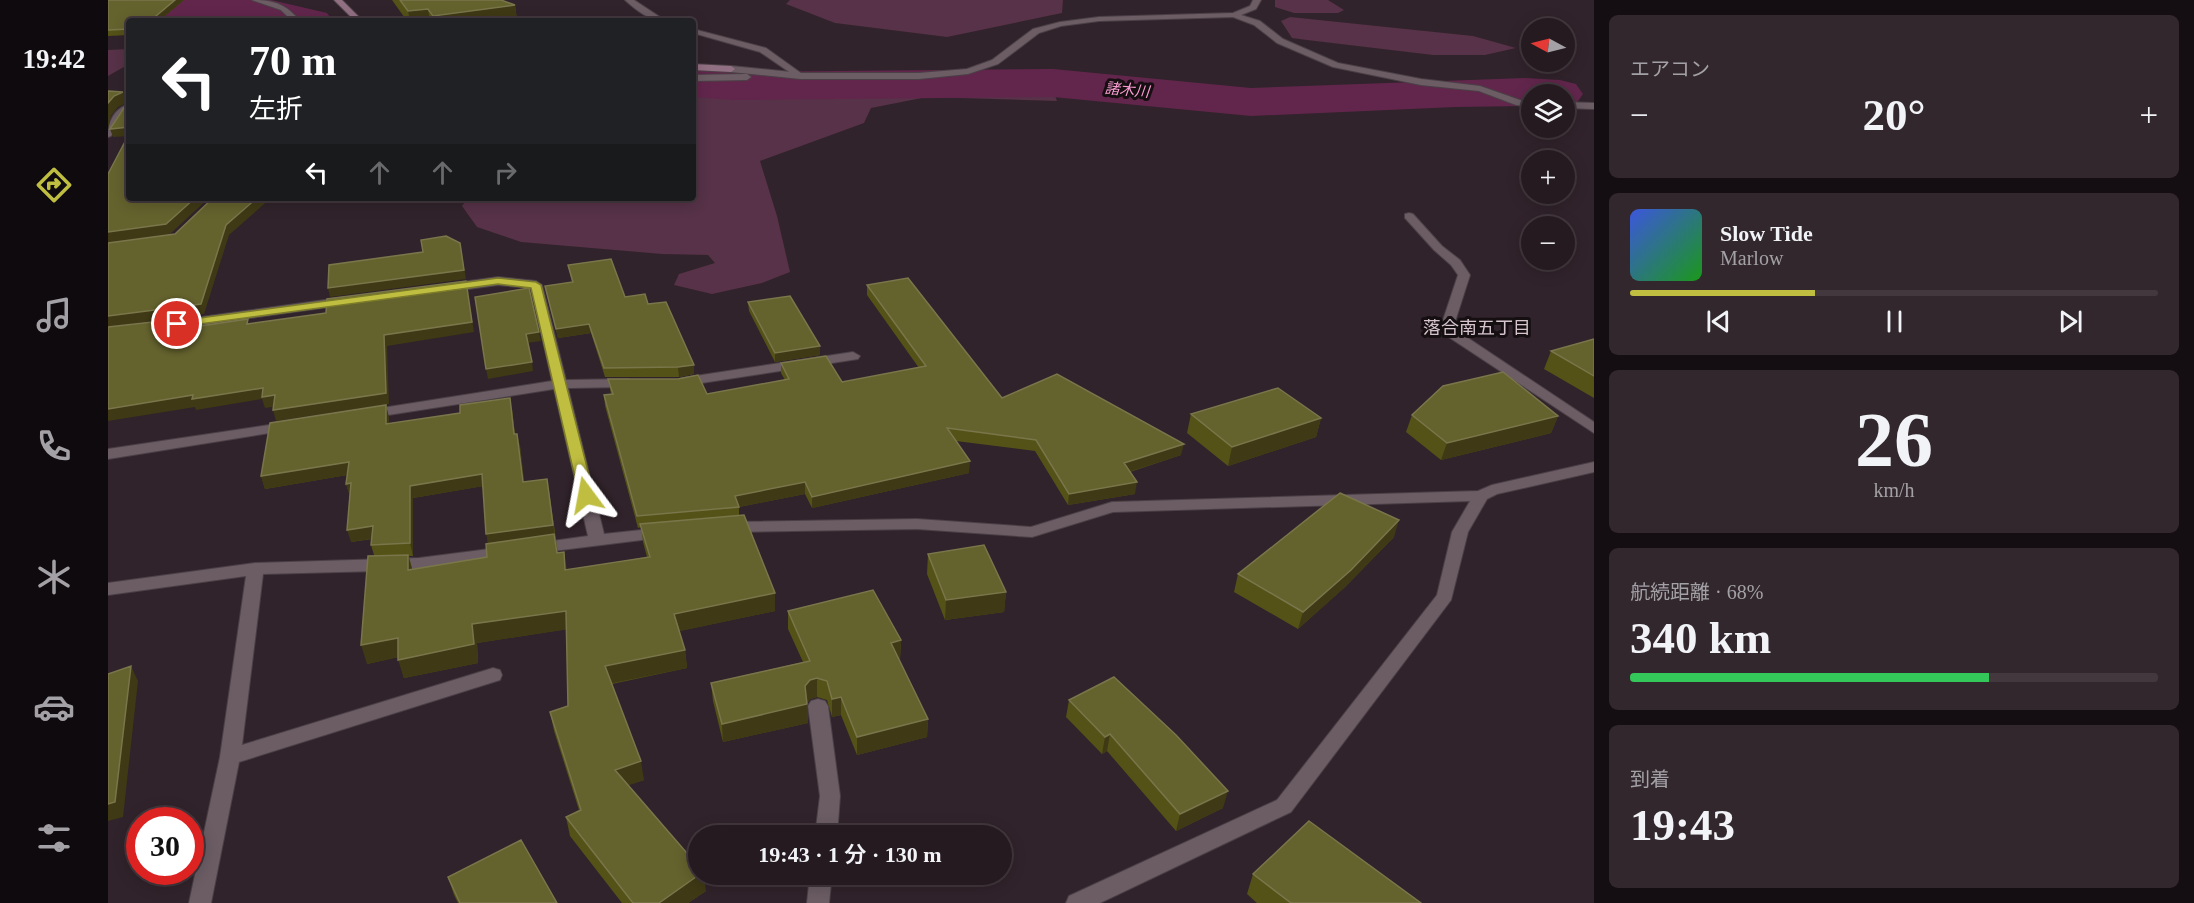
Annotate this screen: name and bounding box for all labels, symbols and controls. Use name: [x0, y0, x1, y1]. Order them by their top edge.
north arrow: [1521, 18, 1575, 72]
map controls: [1521, 18, 1575, 270]
text: 70 m: [249, 38, 337, 84]
icon: left: [150, 42, 228, 120]
text: 19:42: [23, 44, 86, 74]
text: エアコン: [1630, 58, 1710, 80]
water label: 諸木川: [1104, 80, 1152, 100]
button: layers: [1521, 84, 1575, 138]
text: 20°: [1863, 90, 1926, 140]
text: 左折: [249, 94, 303, 124]
text: −: [1630, 97, 1649, 133]
text: +: [2139, 97, 2158, 133]
button: +: [1521, 150, 1575, 204]
icon: left: [300, 156, 333, 189]
icon: ahead: [363, 156, 396, 189]
icon: ahead: [426, 156, 459, 189]
icon: right: [489, 156, 522, 189]
icon: directions: [33, 164, 75, 206]
button: −: [1521, 216, 1575, 270]
text: Slow Tide: [1720, 221, 1813, 246]
text: Marlow: [1720, 247, 1783, 269]
icon: music: [33, 294, 75, 336]
pin: [151, 298, 202, 349]
icon: previous: [1702, 305, 1735, 338]
icon: pause: [1878, 305, 1911, 338]
icon: next: [2054, 305, 2087, 338]
icon: arrive: [160, 307, 193, 340]
district label: 落合南五丁目: [1423, 318, 1531, 338]
text: 26: [1855, 396, 1933, 483]
icon: phone: [33, 425, 75, 467]
position arrow: [554, 463, 618, 527]
text: km/h: [1873, 479, 1915, 501]
icon: climate: [33, 556, 75, 598]
text: 航続距離 · 68%: [1630, 581, 1763, 603]
text: 340 km: [1630, 613, 1771, 663]
icon: car: [33, 686, 75, 728]
text: 到着: [1630, 768, 1670, 790]
text: 19:43: [1630, 800, 1735, 850]
speed limit sign: 30: [126, 807, 204, 885]
icon: filters: [33, 817, 75, 859]
text: 19:43 · 1 分 · 130 m: [758, 842, 942, 867]

